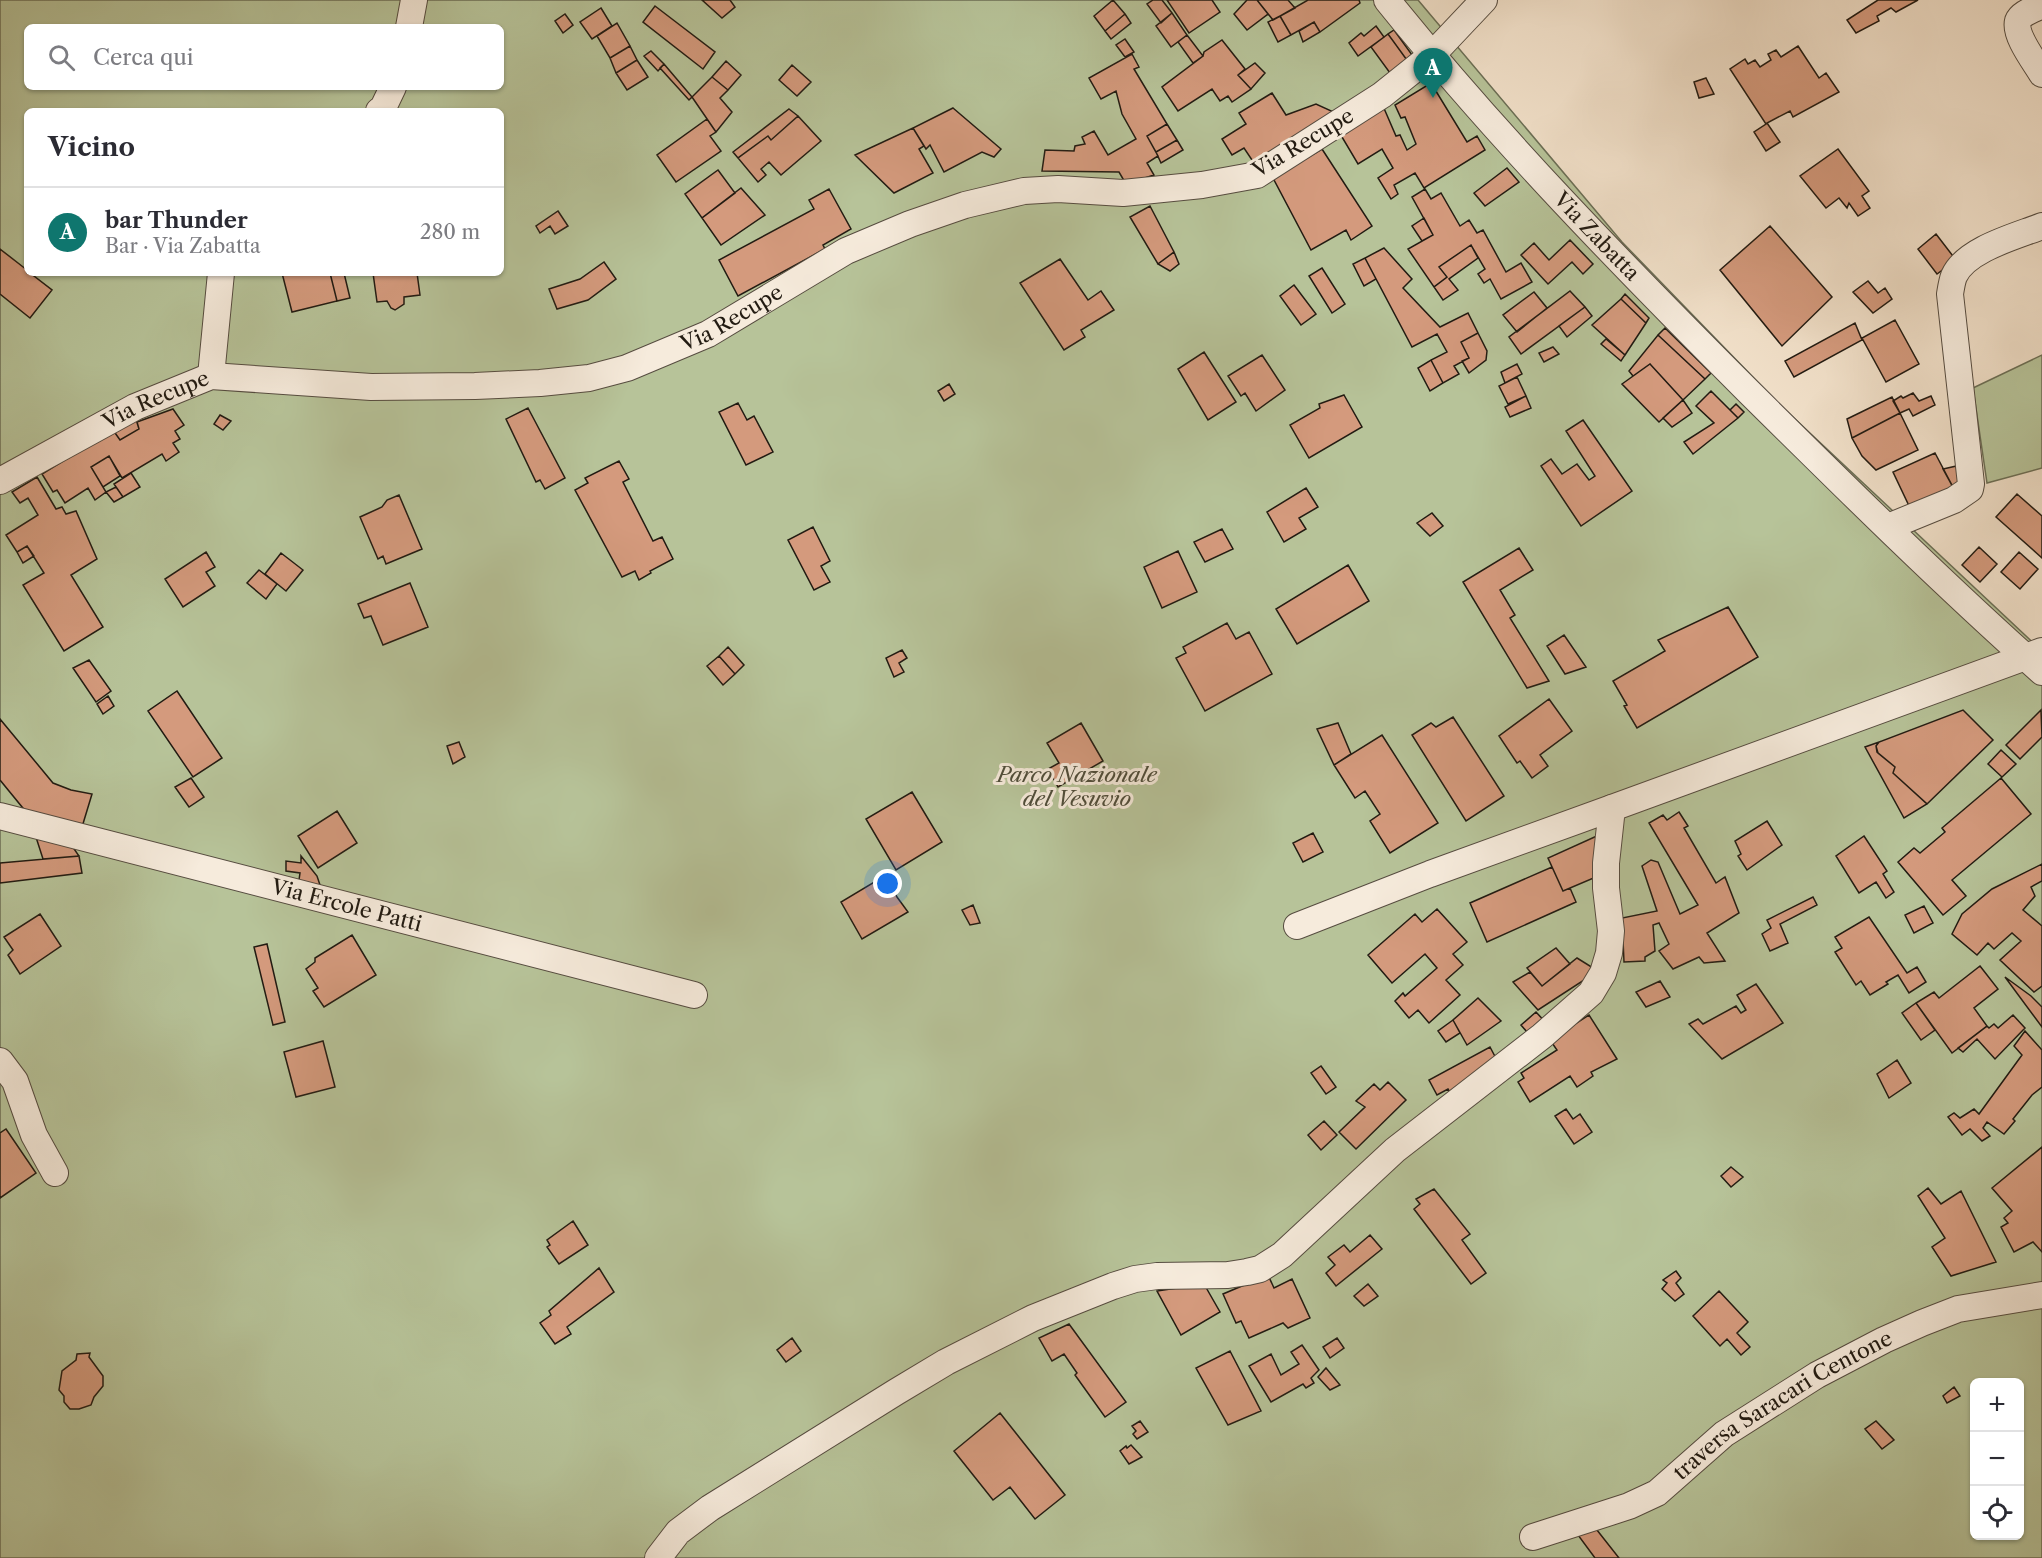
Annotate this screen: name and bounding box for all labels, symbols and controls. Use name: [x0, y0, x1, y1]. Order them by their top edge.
search box: [24, 24, 504, 90]
icon: search: [45, 41, 78, 74]
text: Cerca qui: [93, 44, 194, 71]
pin: A: [1414, 48, 1452, 98]
street label: Via Recupe: [1247, 103, 1358, 183]
text: Vicino: [48, 131, 135, 163]
street label: Via Zabatta: [1548, 186, 1646, 286]
text: bar Thunder: [105, 207, 248, 234]
text: A: [60, 220, 75, 244]
text: 280 m: [420, 220, 480, 244]
text: Bar · Via Zabatta: [105, 234, 261, 258]
street label: Via Recupe: [676, 279, 787, 357]
street label: Via Recupe: [97, 365, 213, 435]
park label: Parco Nazionale del Vesuvio: [995, 762, 1158, 811]
your location: [873, 869, 902, 898]
street label: Via Ercole Patti: [268, 873, 425, 936]
street label: traversa Saracari Centone: [1668, 1325, 1896, 1485]
map controls: [1970, 1378, 2024, 1540]
button: +: [1970, 1378, 2024, 1432]
button: −: [1970, 1432, 2024, 1486]
button: locate: [1970, 1486, 2024, 1540]

